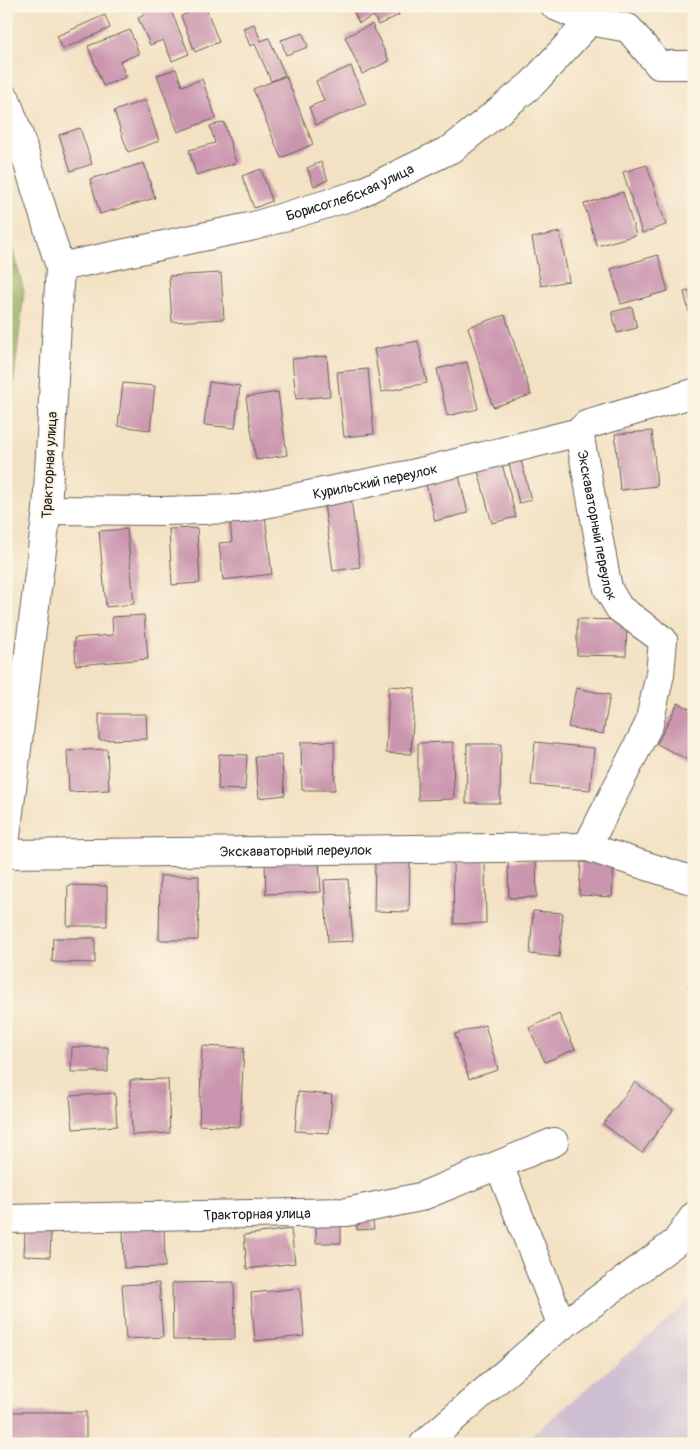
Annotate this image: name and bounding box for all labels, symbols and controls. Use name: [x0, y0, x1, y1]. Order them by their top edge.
street label: Борисоглебская улица: [284, 160, 417, 225]
street label: Тракторная улица: [38, 411, 61, 519]
street label: Экскаваторный переулок: [574, 449, 621, 604]
street label: Курильский переулок: [311, 460, 439, 503]
street label: Экскаваторный переулок: [220, 842, 372, 860]
street label: Тракторная улица: [203, 1205, 311, 1224]

